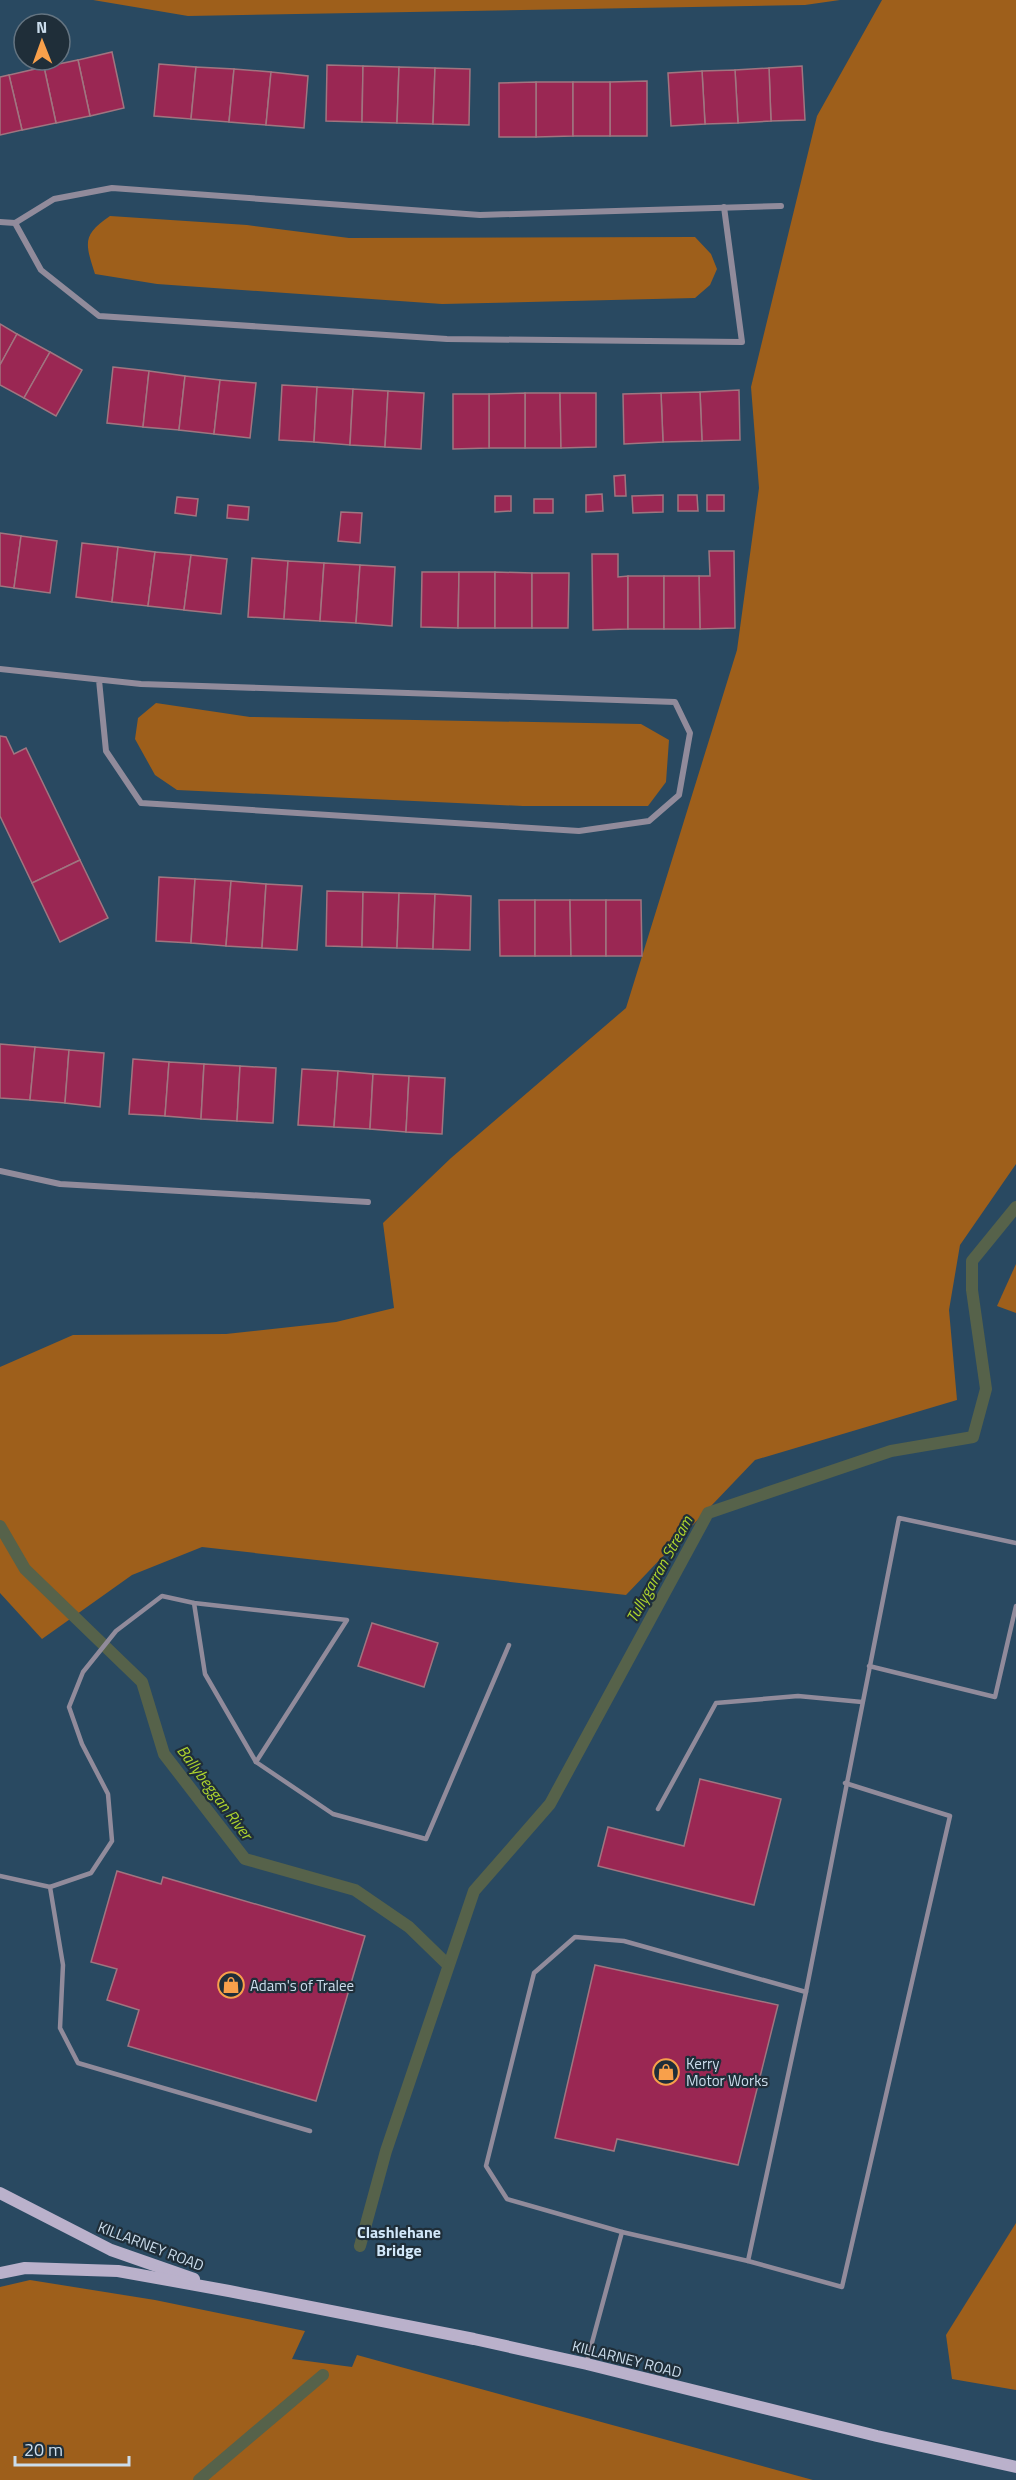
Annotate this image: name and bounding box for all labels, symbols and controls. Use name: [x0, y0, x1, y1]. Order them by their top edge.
north arrow: [12, 12, 72, 72]
text: N: [36, 15, 47, 39]
water label: Tullygarran Stream: [620, 1511, 699, 1627]
water label: Ballybeggan River: [171, 1740, 260, 1846]
shop icon: Adam's of Tralee: [216, 1970, 246, 2000]
place label: Adam's of Tralee: [250, 1974, 354, 1997]
place label: Kerry Motor Works: [686, 2052, 768, 2092]
shop icon: Kerry Motor Works: [651, 2057, 681, 2087]
street label: KILLARNEY ROAD: [95, 2215, 207, 2277]
district label: Clashlehane Bridge: [357, 2220, 441, 2262]
street label: KILLARNEY ROAD: [570, 2334, 684, 2384]
scale bar: [15, 2429, 129, 2467]
text: 20 m: [24, 2436, 63, 2463]

